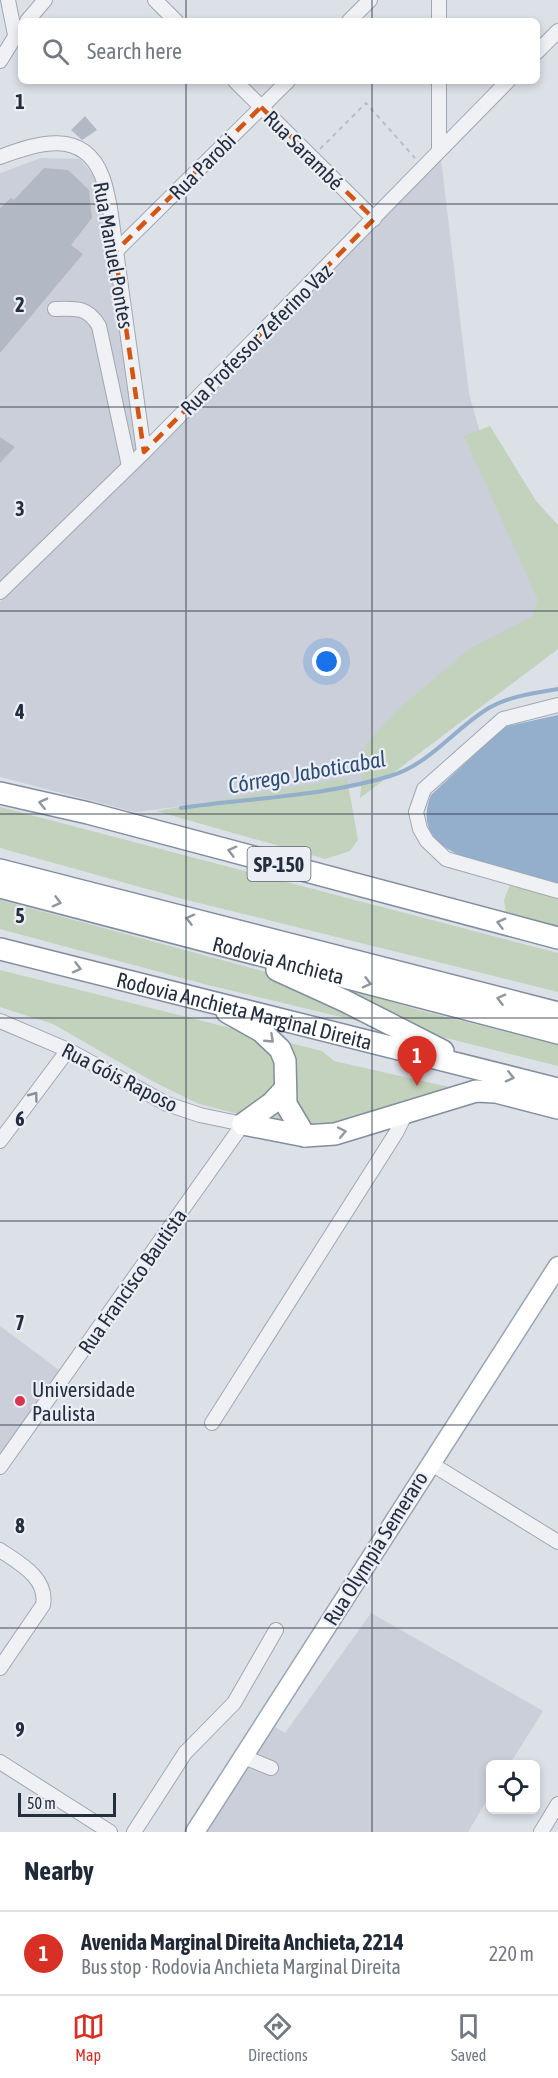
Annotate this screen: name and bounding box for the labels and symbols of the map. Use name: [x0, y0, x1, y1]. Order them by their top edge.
text: 1: [15, 90, 25, 113]
street label: Rua Sarambé: [259, 105, 349, 195]
street label: Rua Parobi: [164, 128, 240, 204]
street label: Rua Manuel Pontes: [89, 180, 139, 330]
street label: Rua Professor Zeferino Vaz: [175, 258, 337, 420]
text: 2: [15, 293, 25, 316]
text: 3: [15, 497, 25, 520]
your location: [312, 647, 341, 676]
text: 4: [14, 700, 25, 723]
water label: Córrego Jaboticabal: [226, 745, 388, 799]
one-way arrow: [38, 797, 48, 810]
one-way arrow: [227, 846, 237, 859]
road number: SP-150: [248, 847, 310, 881]
one-way arrow: [51, 895, 61, 907]
text: 5: [15, 904, 25, 927]
one-way arrow: [186, 913, 196, 926]
one-way arrow: [497, 918, 507, 931]
street label: Rodovia Anchieta: [210, 931, 347, 989]
one-way arrow: [71, 961, 82, 973]
street label: Rodovia Anchieta Marginal Direita: [114, 967, 375, 1054]
one-way arrow: [361, 976, 372, 988]
one-way arrow: [497, 993, 507, 1006]
one-way arrow: [263, 1032, 274, 1043]
pin: 1: [398, 1036, 436, 1086]
street label: Rua Góis Raposo: [58, 1038, 182, 1116]
one-way arrow: [505, 1070, 515, 1083]
one-way arrow: [27, 1091, 38, 1102]
text: 6: [15, 1107, 25, 1130]
one-way arrow: [336, 1126, 346, 1139]
street label: Rua Francisco Bautista: [73, 1204, 191, 1358]
text: 7: [15, 1311, 25, 1334]
place label: Universidade Paulista: [32, 1377, 135, 1425]
marker: Universidade Paulista: [13, 1394, 27, 1408]
street label: Rua Olympia Semeraro: [318, 1467, 432, 1629]
text: 8: [15, 1514, 25, 1537]
text: 9: [15, 1718, 25, 1741]
scale bar: [18, 1790, 116, 1818]

